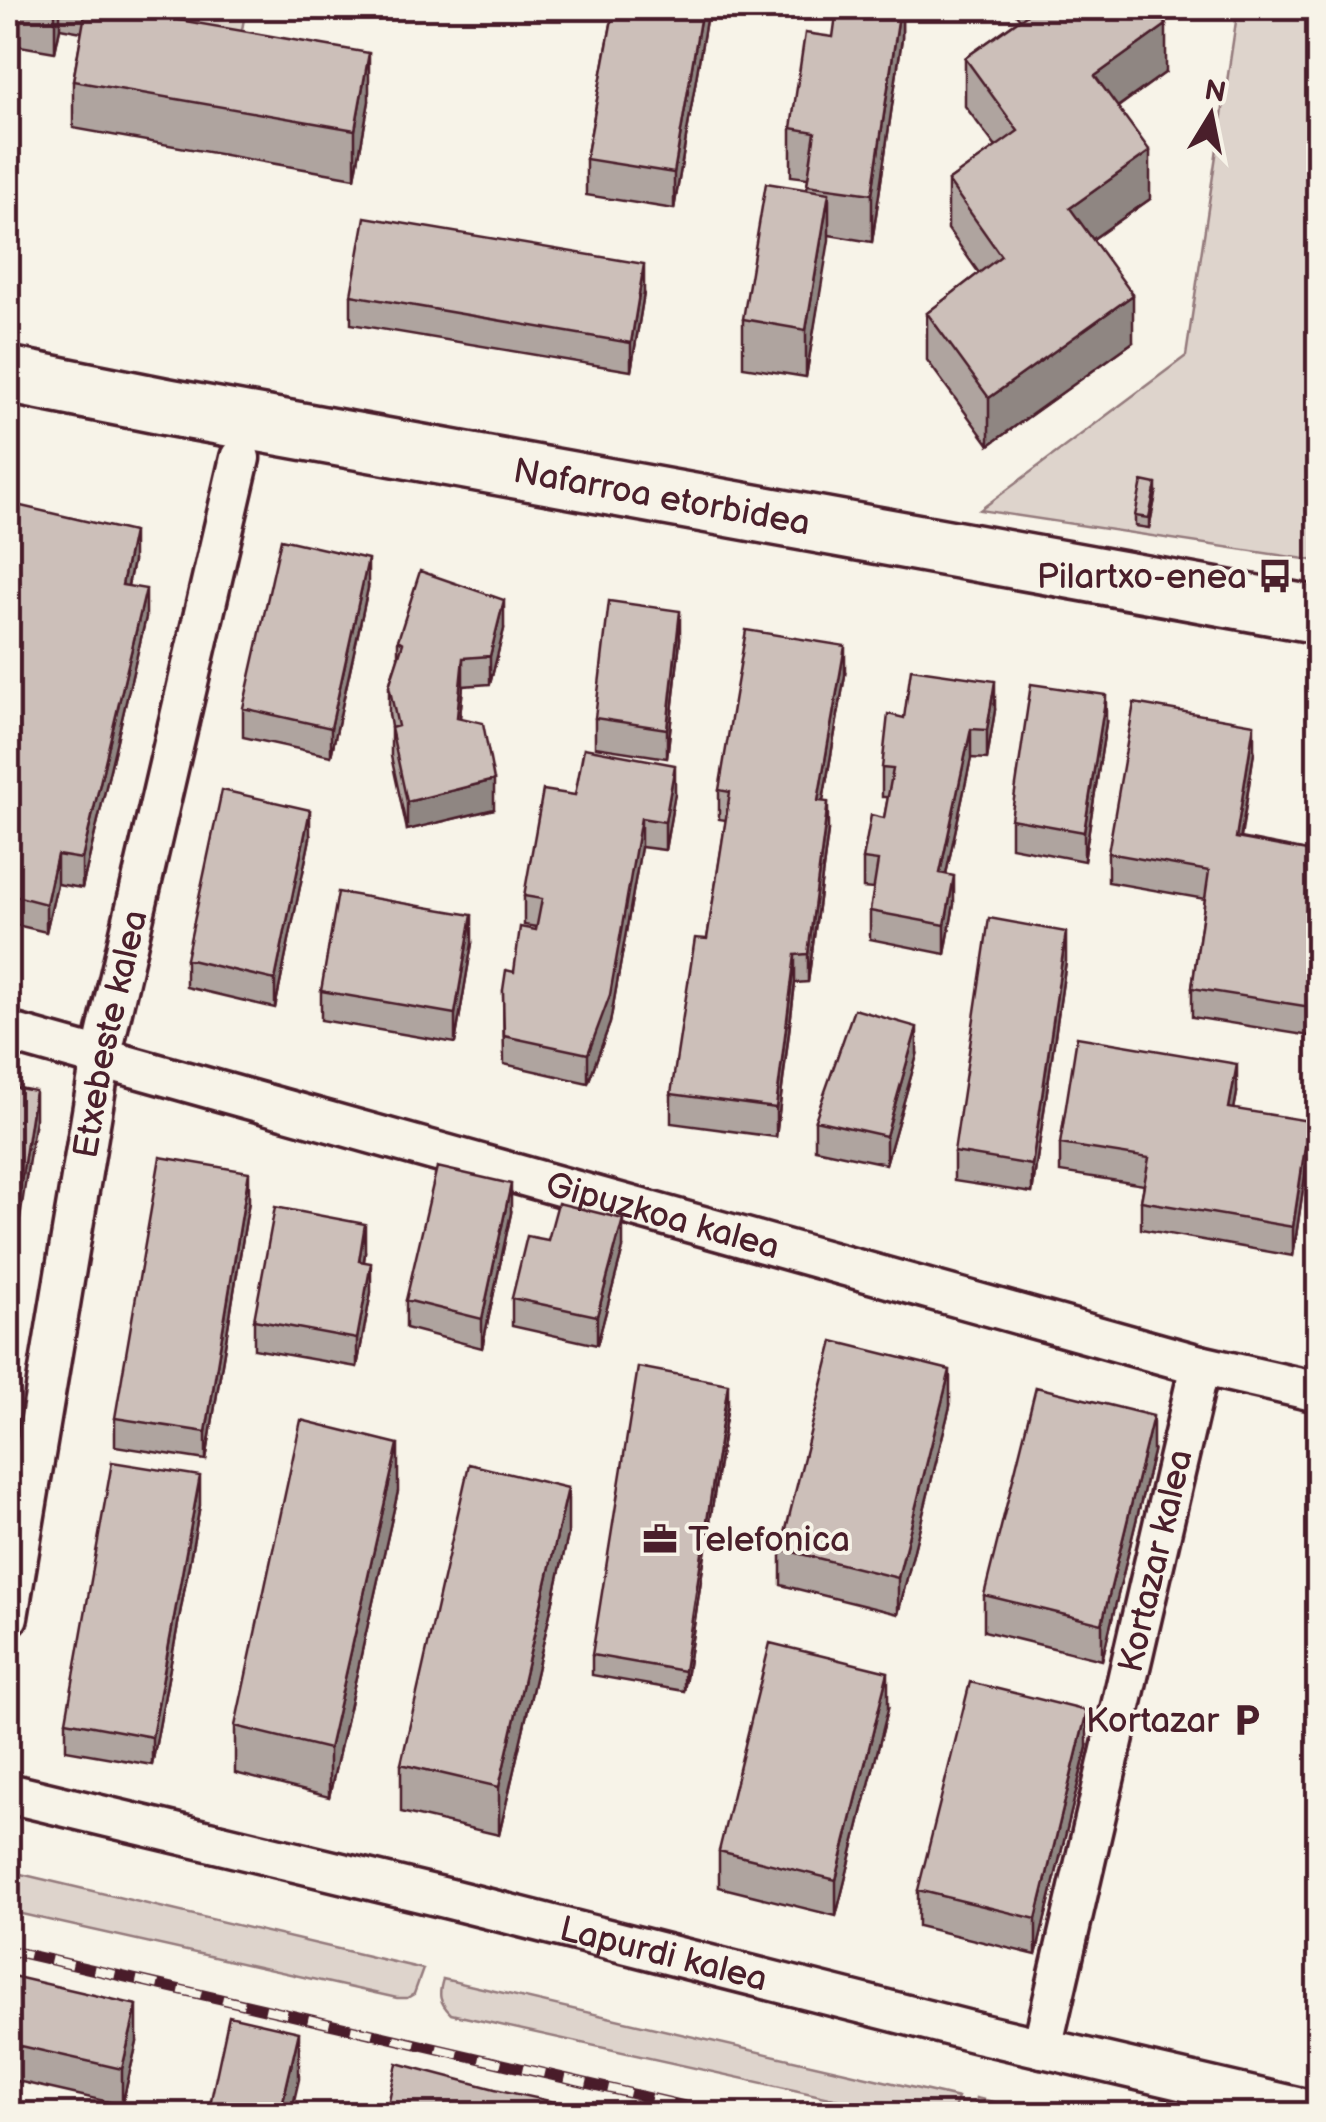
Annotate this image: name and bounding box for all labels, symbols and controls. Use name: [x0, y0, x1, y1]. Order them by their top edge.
north arrow: [1161, 65, 1261, 165]
text: N: [1202, 74, 1228, 110]
street label: Nafarroa etorbidea: [510, 450, 813, 546]
place label: Pilartxo-enea: [1037, 556, 1247, 599]
bus stop icon: Pilartxo-enea: [1256, 557, 1294, 595]
street label: Etxebeste kalea: [65, 906, 158, 1161]
street label: Gipuzkoa kalea: [541, 1163, 784, 1270]
street label: Kortazar kalea: [1110, 1446, 1203, 1677]
place label: Telefonica: [688, 1519, 850, 1562]
office icon: Telefonica: [641, 1520, 679, 1558]
place label: Kortazar: [1086, 1700, 1220, 1743]
parking icon: Kortazar: [1228, 1701, 1266, 1739]
street label: Lapurdi kalea: [555, 1908, 772, 2002]

